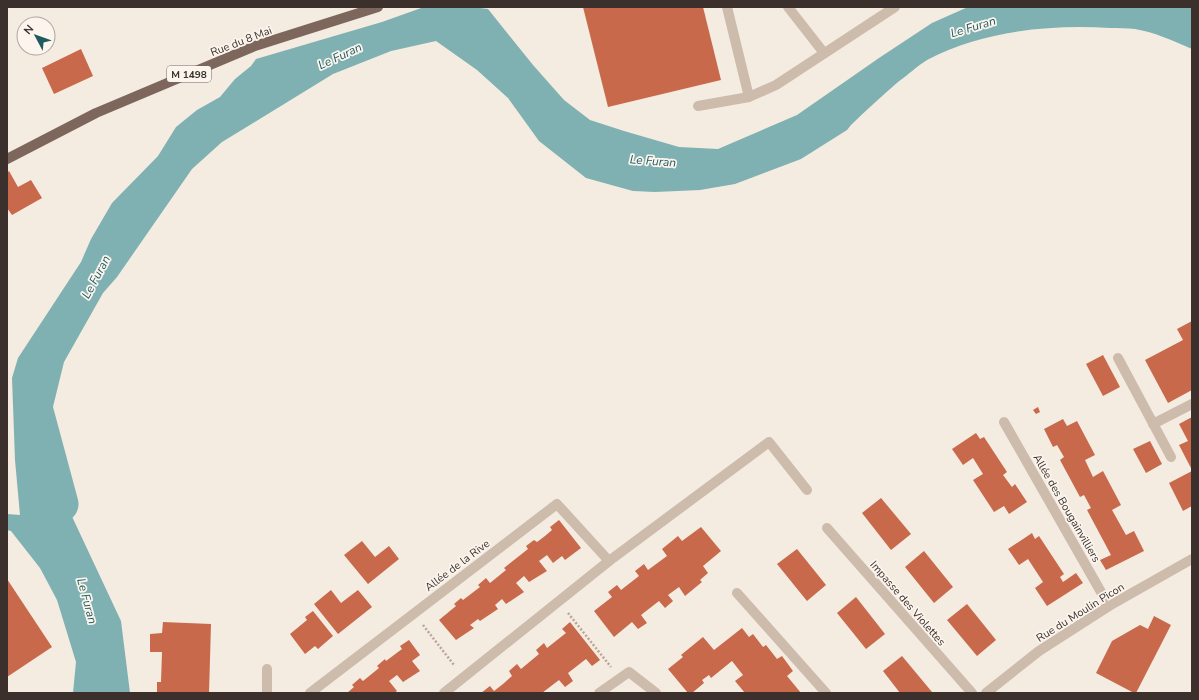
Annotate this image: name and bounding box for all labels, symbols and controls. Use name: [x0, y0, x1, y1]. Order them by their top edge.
water label: Le Furan: [948, 12, 998, 41]
north arrow: [16, 16, 56, 56]
text: N: [20, 22, 37, 38]
street label: Rue du 8 Mai: [208, 23, 274, 60]
water label: Le Furan: [316, 39, 365, 73]
road number: M 1498: [167, 66, 211, 82]
water label: Le Furan: [629, 151, 677, 171]
water label: Le Furan: [78, 253, 114, 301]
street label: Allée des Bougainvilliers: [1029, 451, 1104, 565]
street label: Allée de la Rive: [422, 536, 493, 595]
street label: Impasse des Violettes: [867, 558, 949, 649]
water label: Le Furan: [73, 576, 101, 626]
street label: Rue du Moulin Picon: [1033, 579, 1127, 646]

